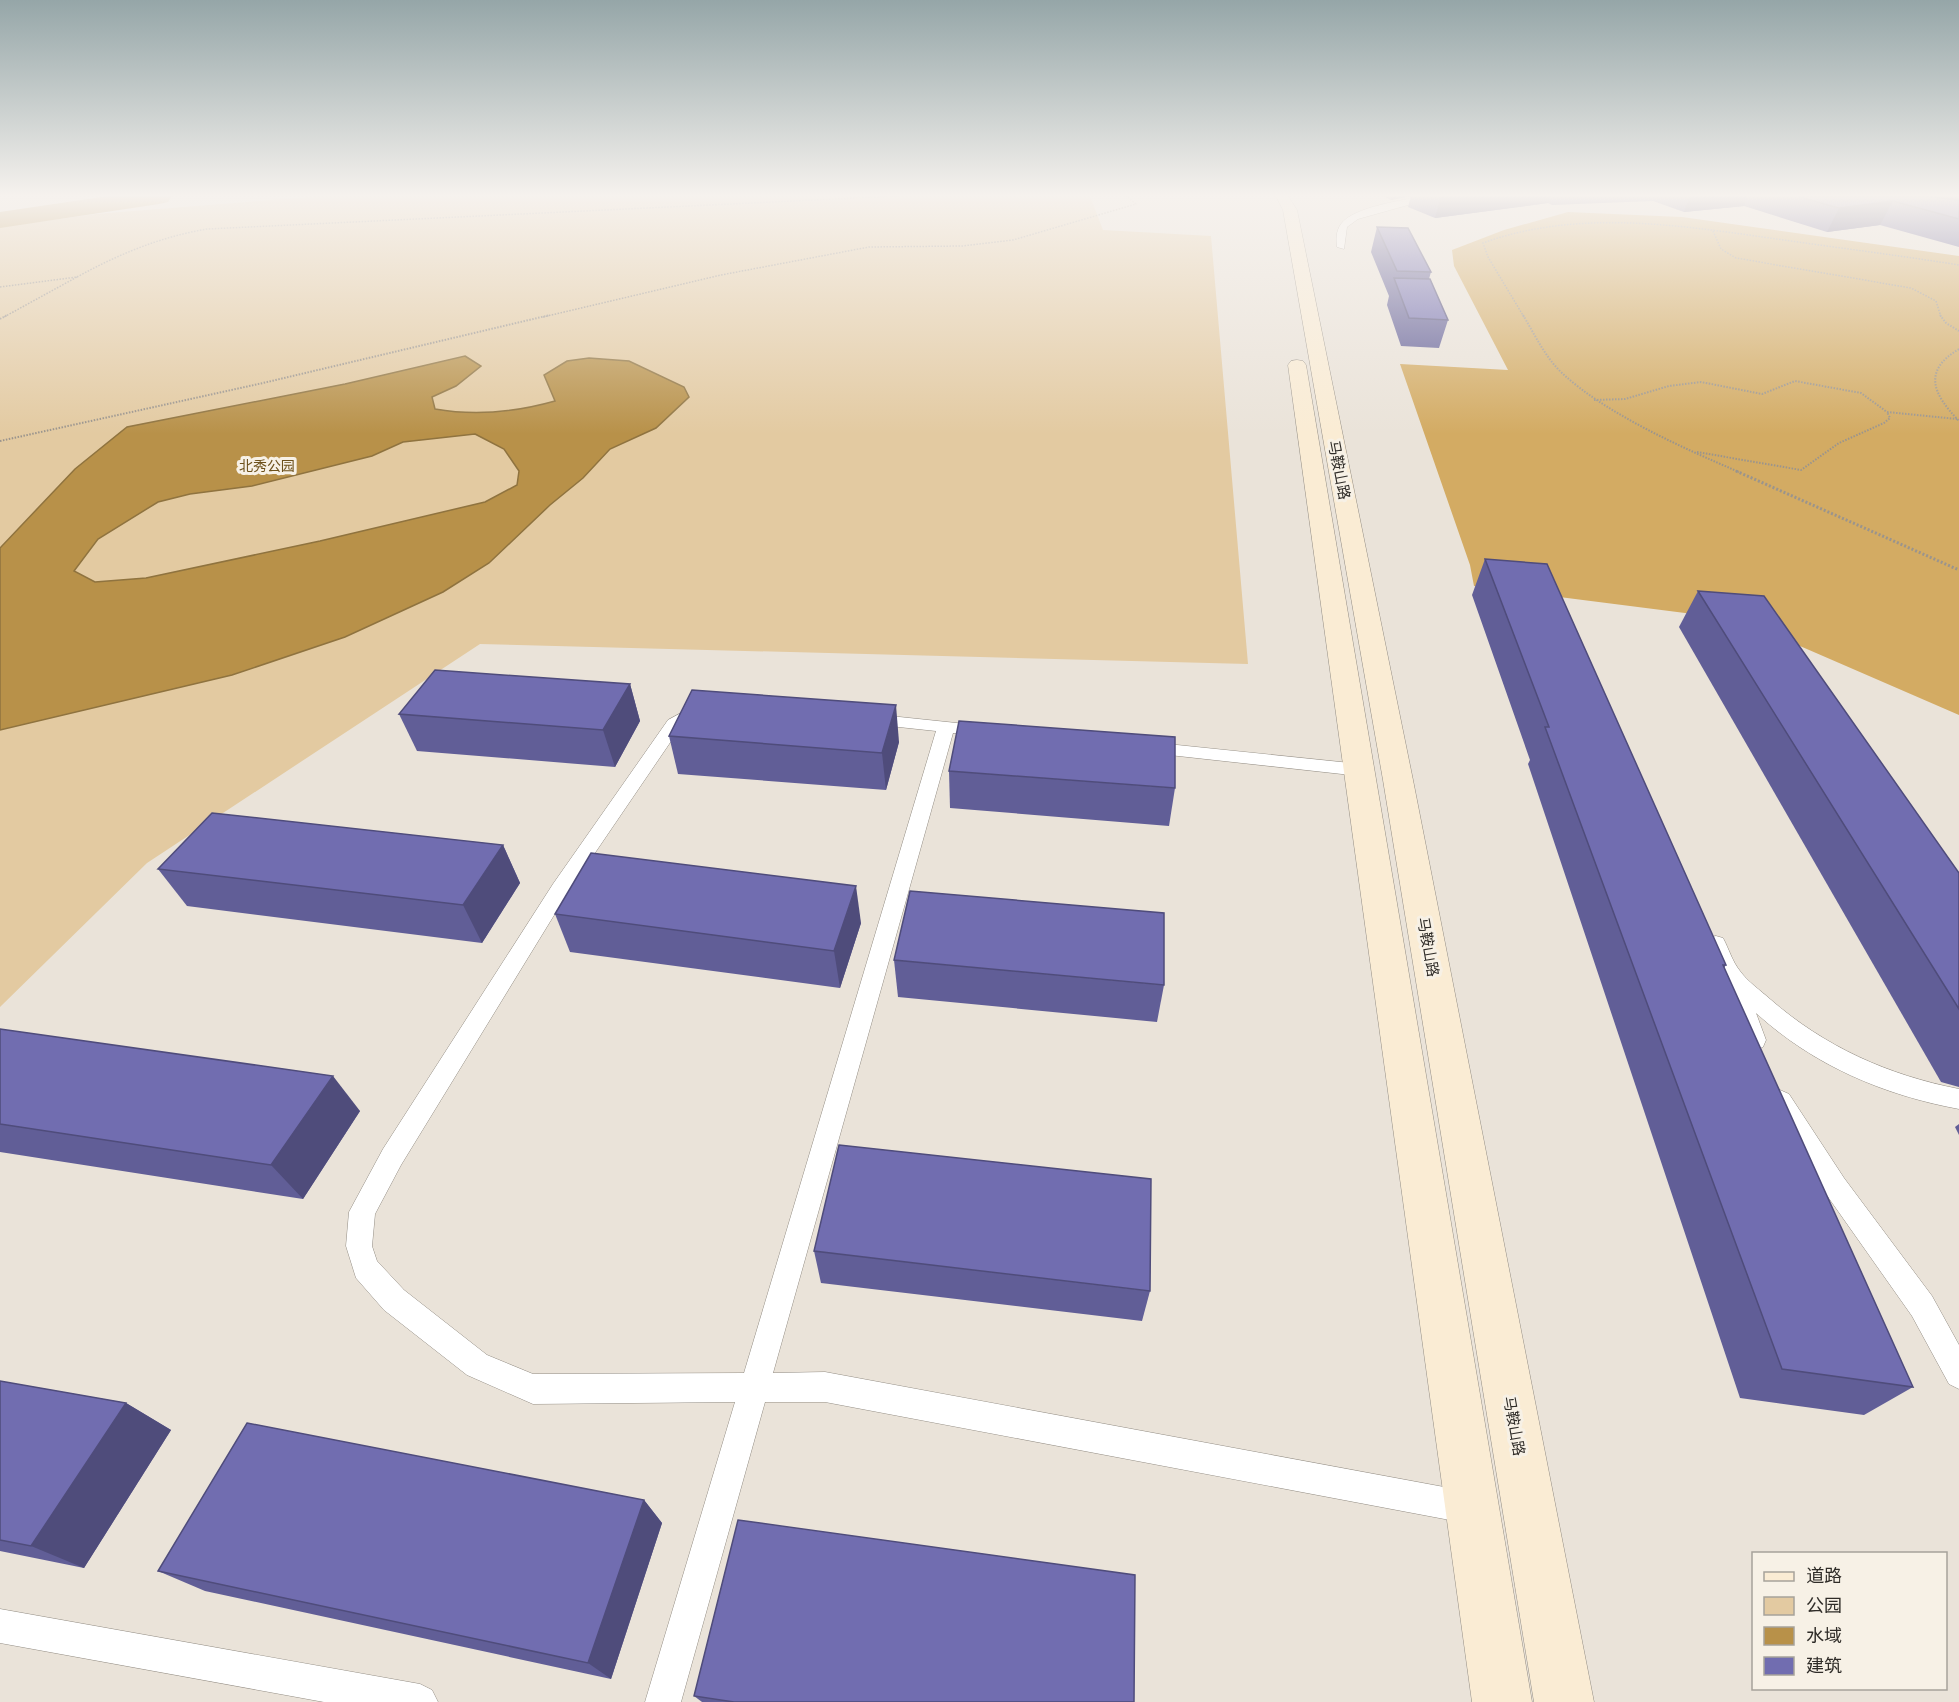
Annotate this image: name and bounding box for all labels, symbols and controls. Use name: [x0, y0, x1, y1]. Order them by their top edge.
street label: 马鞍山路: [1322, 439, 1355, 502]
park label: 北秀公园: [239, 457, 295, 477]
street label: 马鞍山路: [1412, 916, 1443, 978]
street label: 马鞍山路: [1498, 1395, 1529, 1457]
legend: [1752, 1552, 1947, 1690]
text: 道路: [1806, 1564, 1842, 1589]
text: 公园: [1806, 1594, 1842, 1619]
text: 水域: [1806, 1624, 1842, 1649]
text: 建筑: [1806, 1654, 1842, 1679]

